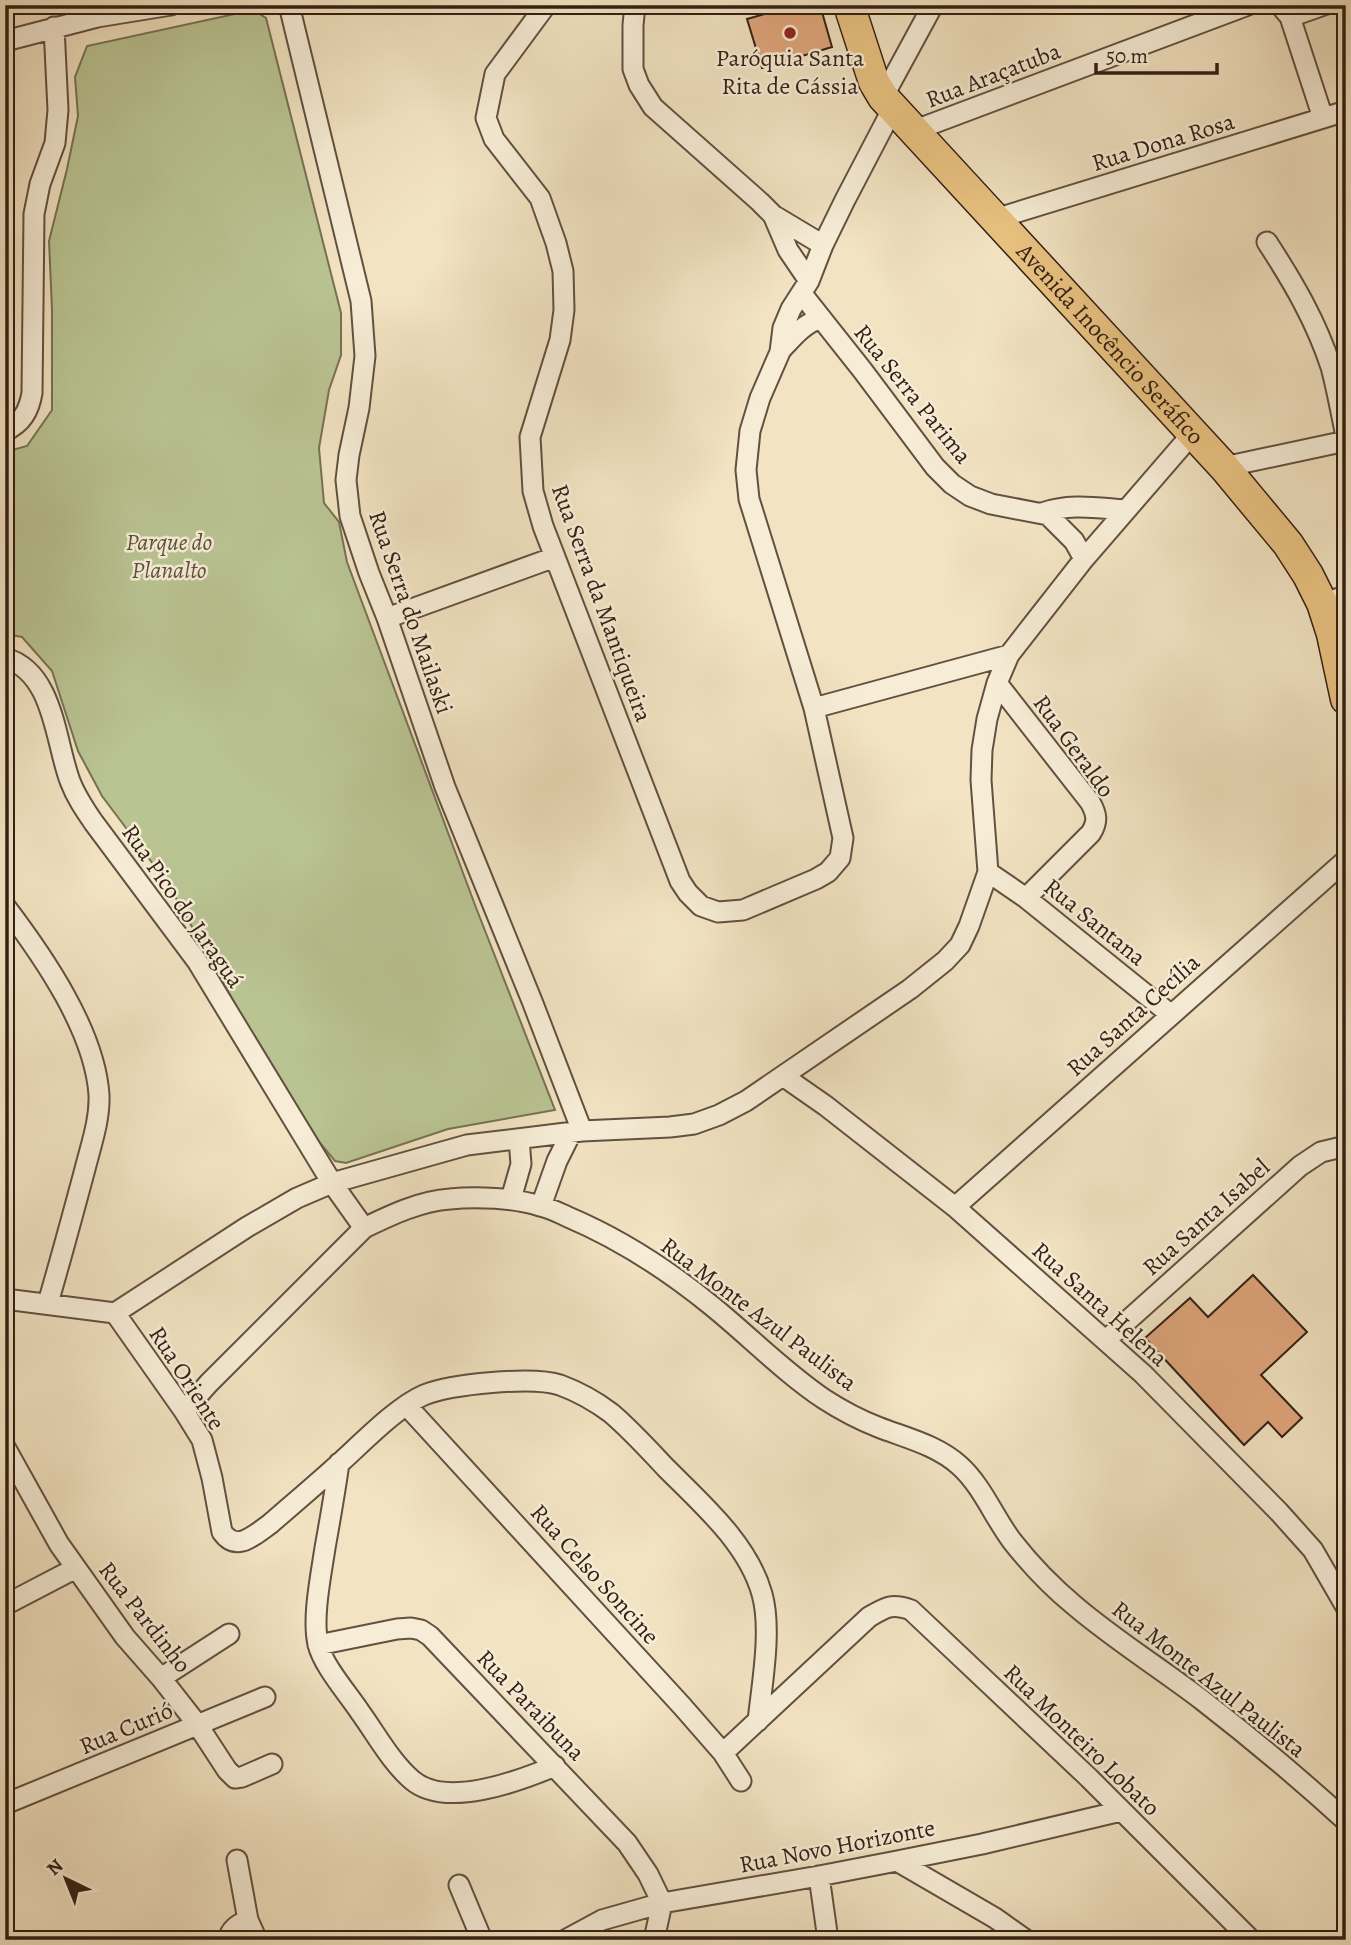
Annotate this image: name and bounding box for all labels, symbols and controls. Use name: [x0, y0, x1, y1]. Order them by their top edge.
marker: Paróquia Santa Rita de Cássia: [782, 25, 798, 41]
scale bar: [1096, 32, 1216, 76]
street label: Rua Araçatuba: [921, 34, 1066, 115]
place label: Paróquia Santa Rita de Cássia: [716, 42, 865, 102]
text: 50 m: [1106, 42, 1148, 70]
street label: Rua Dona Rosa: [1088, 105, 1239, 179]
street label: Avenida Inocêncio Seráfico: [1009, 235, 1211, 451]
street label: Rua Serra Parima: [847, 317, 980, 471]
street label: Rua Serra da Mantiqueira: [544, 480, 660, 727]
street label: Rua Serra do Mailaski: [361, 506, 461, 718]
park label: Parque do Planalto: [126, 526, 212, 586]
street label: Rua Geraldo: [1026, 688, 1122, 804]
street label: Rua Pico do Jaraguá: [114, 818, 252, 995]
street label: Rua Santana: [1037, 871, 1153, 974]
street label: Rua Santa Cecília: [1059, 946, 1207, 1084]
street label: Rua Santa Isabel: [1135, 1151, 1277, 1283]
street label: Rua Monte Azul Paulista: [654, 1230, 864, 1399]
street label: Rua Santa Helena: [1025, 1234, 1175, 1374]
street label: Rua Oriente: [141, 1320, 233, 1436]
street label: Rua Celso Soncine: [523, 1497, 667, 1651]
street label: Rua Pardinho: [91, 1555, 199, 1679]
street label: Rua Monte Azul Paulista: [1105, 1593, 1313, 1765]
street label: Rua Paraibuna: [470, 1642, 593, 1768]
street label: Rua Monteiro Lobato: [997, 1657, 1167, 1823]
street label: Rua Curió: [74, 1694, 178, 1762]
street label: Rua Novo Horizonte: [736, 1811, 938, 1881]
north arrow: [32, 1843, 102, 1913]
text: N: [41, 1853, 69, 1882]

